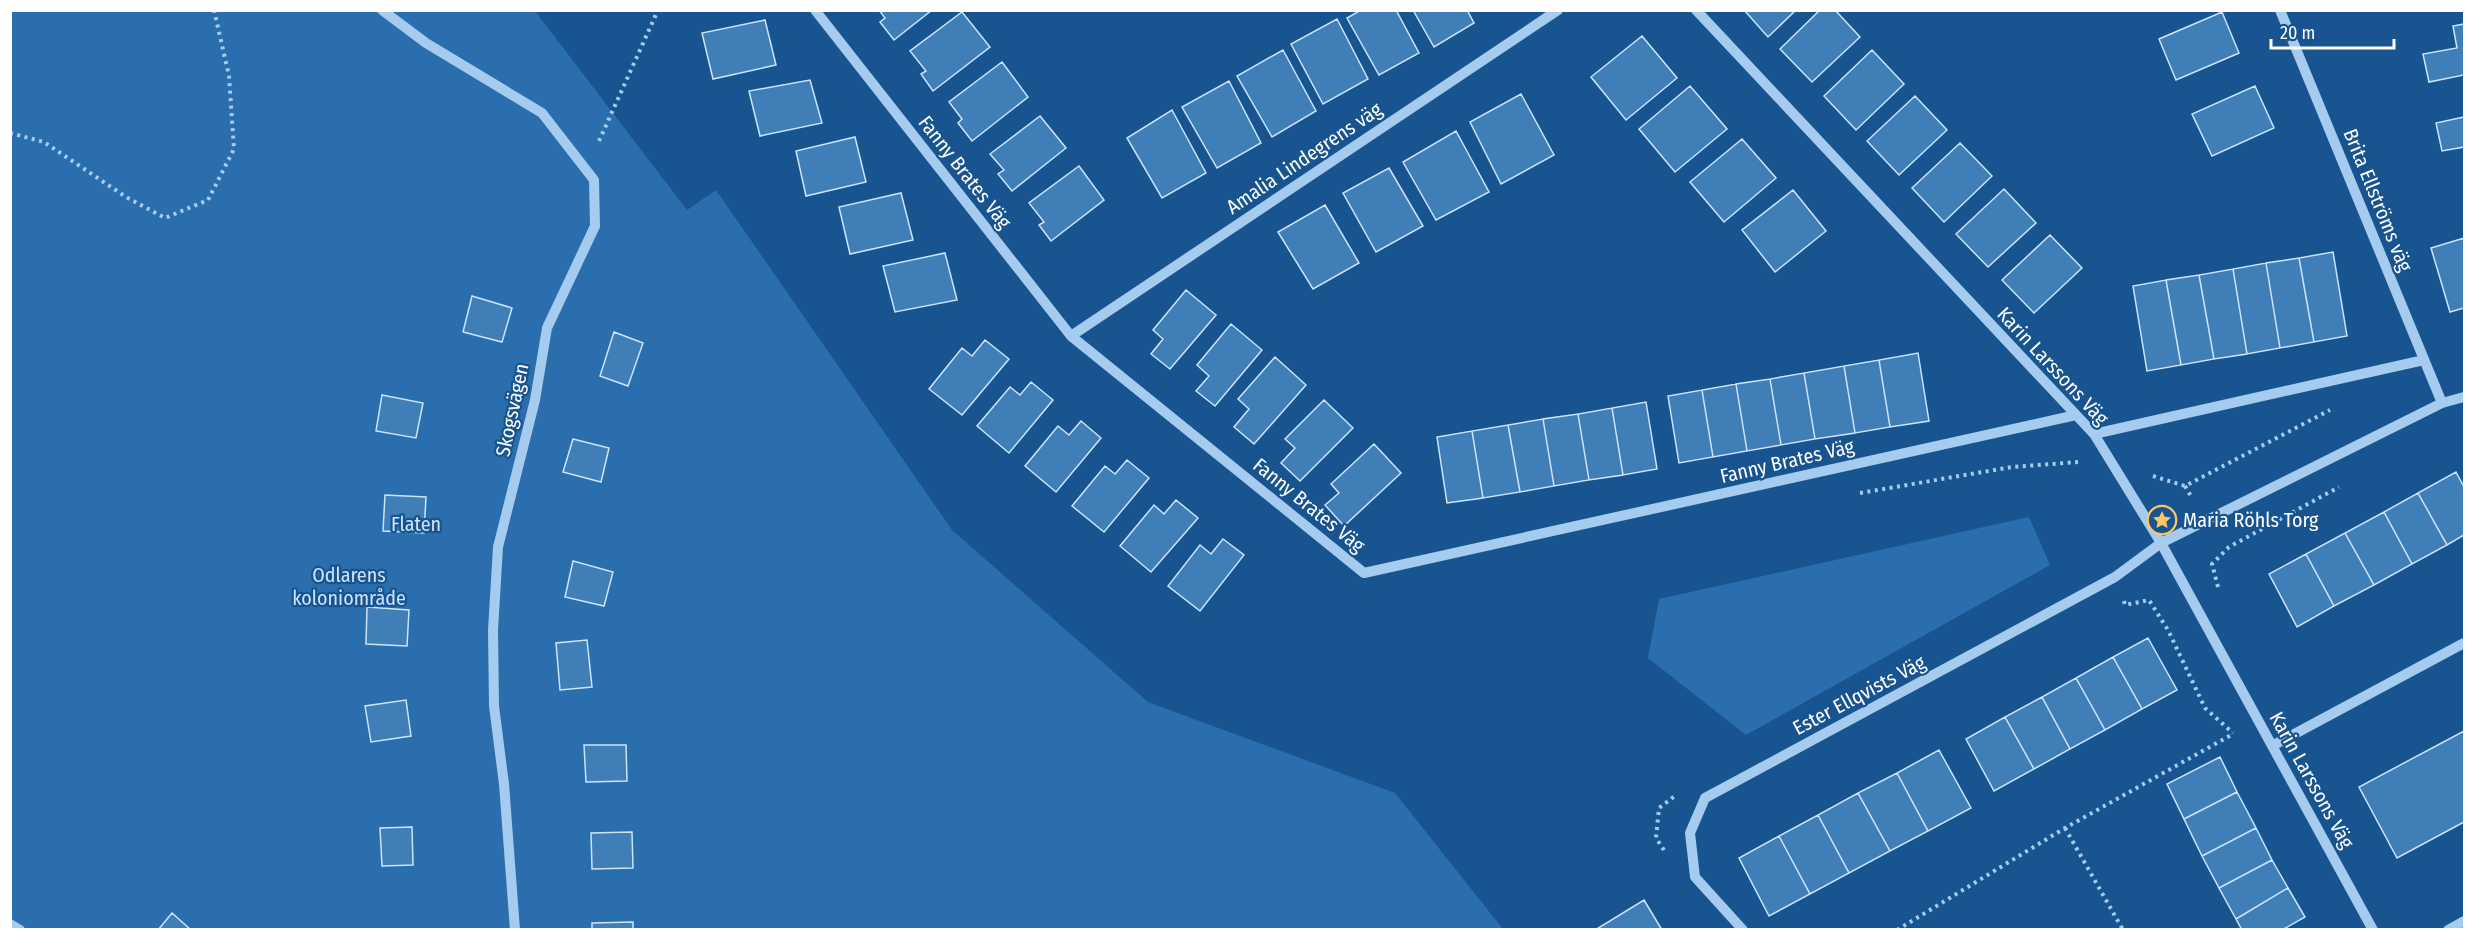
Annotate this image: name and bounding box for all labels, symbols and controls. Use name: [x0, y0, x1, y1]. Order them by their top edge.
scale bar: [2271, 12, 2394, 50]
text: 20 m: [2280, 22, 2315, 44]
street label: Amalia Lindegrens väg: [1222, 97, 1387, 219]
street label: Fanny Brates Väg: [913, 111, 1017, 234]
street label: Brita Ellströms väg: [2338, 125, 2418, 275]
street label: Karin Larssons Väg: [1992, 302, 2114, 430]
street label: Skogsvägen: [490, 361, 534, 459]
street label: Fanny Brates Väg: [1718, 434, 1857, 488]
street label: Fanny Brates Väg: [1248, 453, 1370, 558]
place icon: Maria Röhls Torg: [2146, 504, 2178, 536]
place label: Maria Röhls Torg: [2183, 508, 2319, 532]
park label: Flaten: [391, 512, 441, 536]
park label: Odlarens koloniområde: [292, 563, 406, 610]
street label: Ester Ellqvists Väg: [1789, 650, 1930, 740]
street label: Karin Larssons Väg: [2265, 708, 2360, 853]

